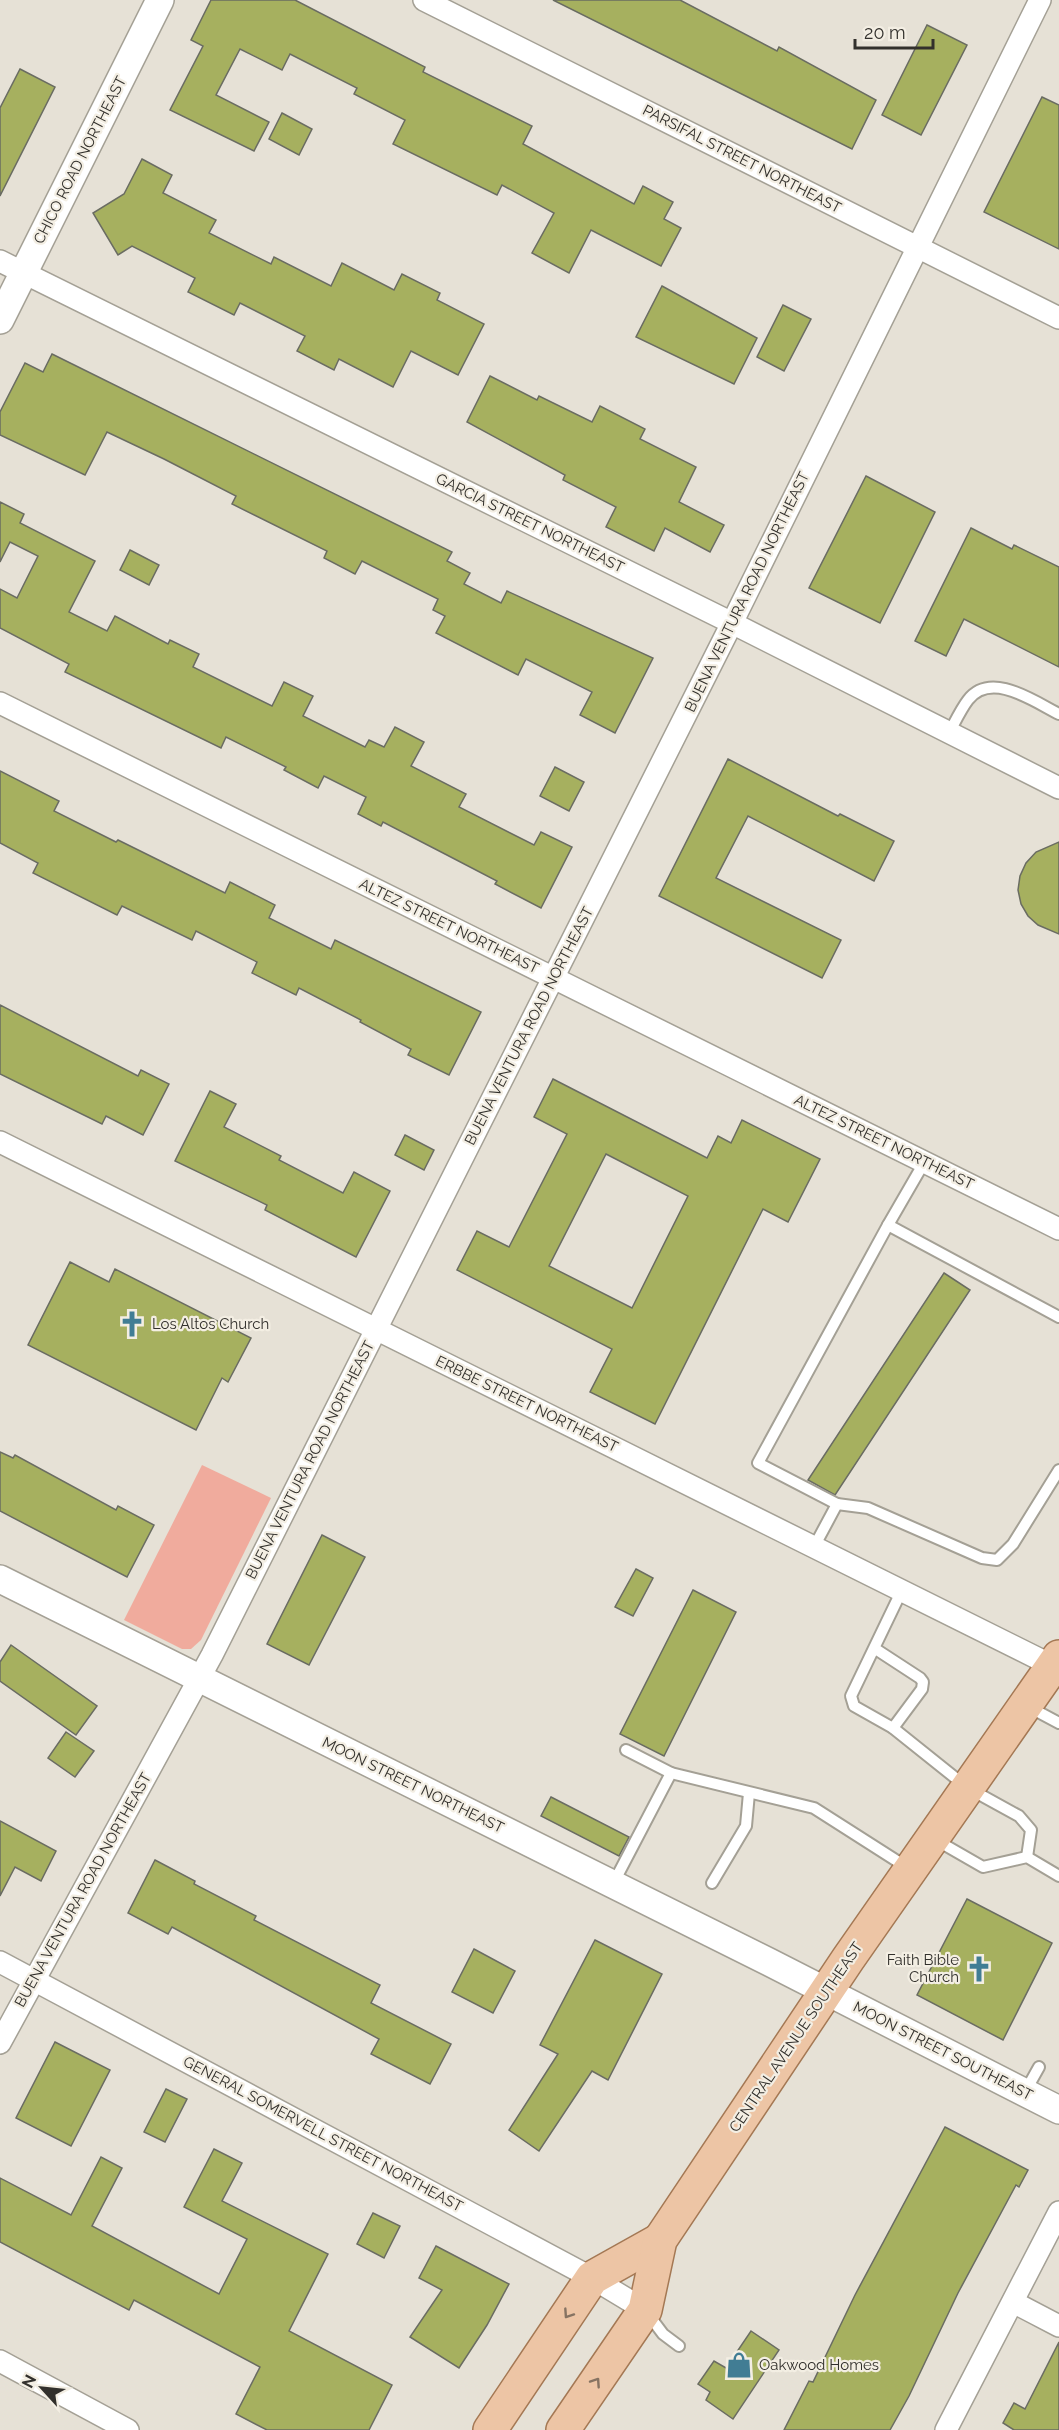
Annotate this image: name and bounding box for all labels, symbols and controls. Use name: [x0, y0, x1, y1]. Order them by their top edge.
scale bar: [855, 12, 933, 50]
text: 20 m: [864, 22, 906, 43]
street label: CHICO ROAD NORTHEAST: [30, 73, 130, 247]
street label: PARSIFAL STREET NORTHEAST: [640, 101, 844, 217]
street label: BUENA VENTURA ROAD NORTHEAST: [681, 469, 813, 715]
street label: GARCIA STREET NORTHEAST: [433, 470, 627, 576]
street label: ALTEZ STREET NORTHEAST: [356, 875, 542, 977]
street label: BUENA VENTURA ROAD NORTHEAST: [461, 904, 597, 1148]
street label: ALTEZ STREET NORTHEAST: [791, 1091, 977, 1193]
church icon: Los Altos Church: [117, 1309, 147, 1339]
place label: Los Altos Church: [152, 1315, 269, 1333]
street label: BUENA VENTURA ROAD NORTHEAST: [242, 1338, 378, 1582]
street label: ERBBE STREET NORTHEAST: [433, 1352, 621, 1456]
street label: MOON STREET NORTHEAST: [319, 1733, 507, 1837]
street label: BUENA VENTURA ROAD NORTHEAST: [11, 1770, 155, 2010]
street label: CENTRAL AVENUE SOUTHEAST: [726, 1939, 866, 2135]
place label: Faith Bible Church: [887, 1951, 959, 1986]
church icon: Faith Bible Church: [964, 1954, 994, 1984]
street label: MOON STREET SOUTHEAST: [850, 1998, 1036, 2104]
street label: GENERAL SOMERVELL STREET NORTHEAST: [180, 2052, 466, 2216]
one-way arrow: [564, 2307, 575, 2318]
shop icon: Oakwood Homes: [724, 2350, 754, 2380]
place label: Oakwood Homes: [759, 2356, 879, 2374]
north arrow: [12, 2358, 72, 2418]
text: N: [18, 2372, 40, 2391]
one-way arrow: [589, 2377, 600, 2388]

